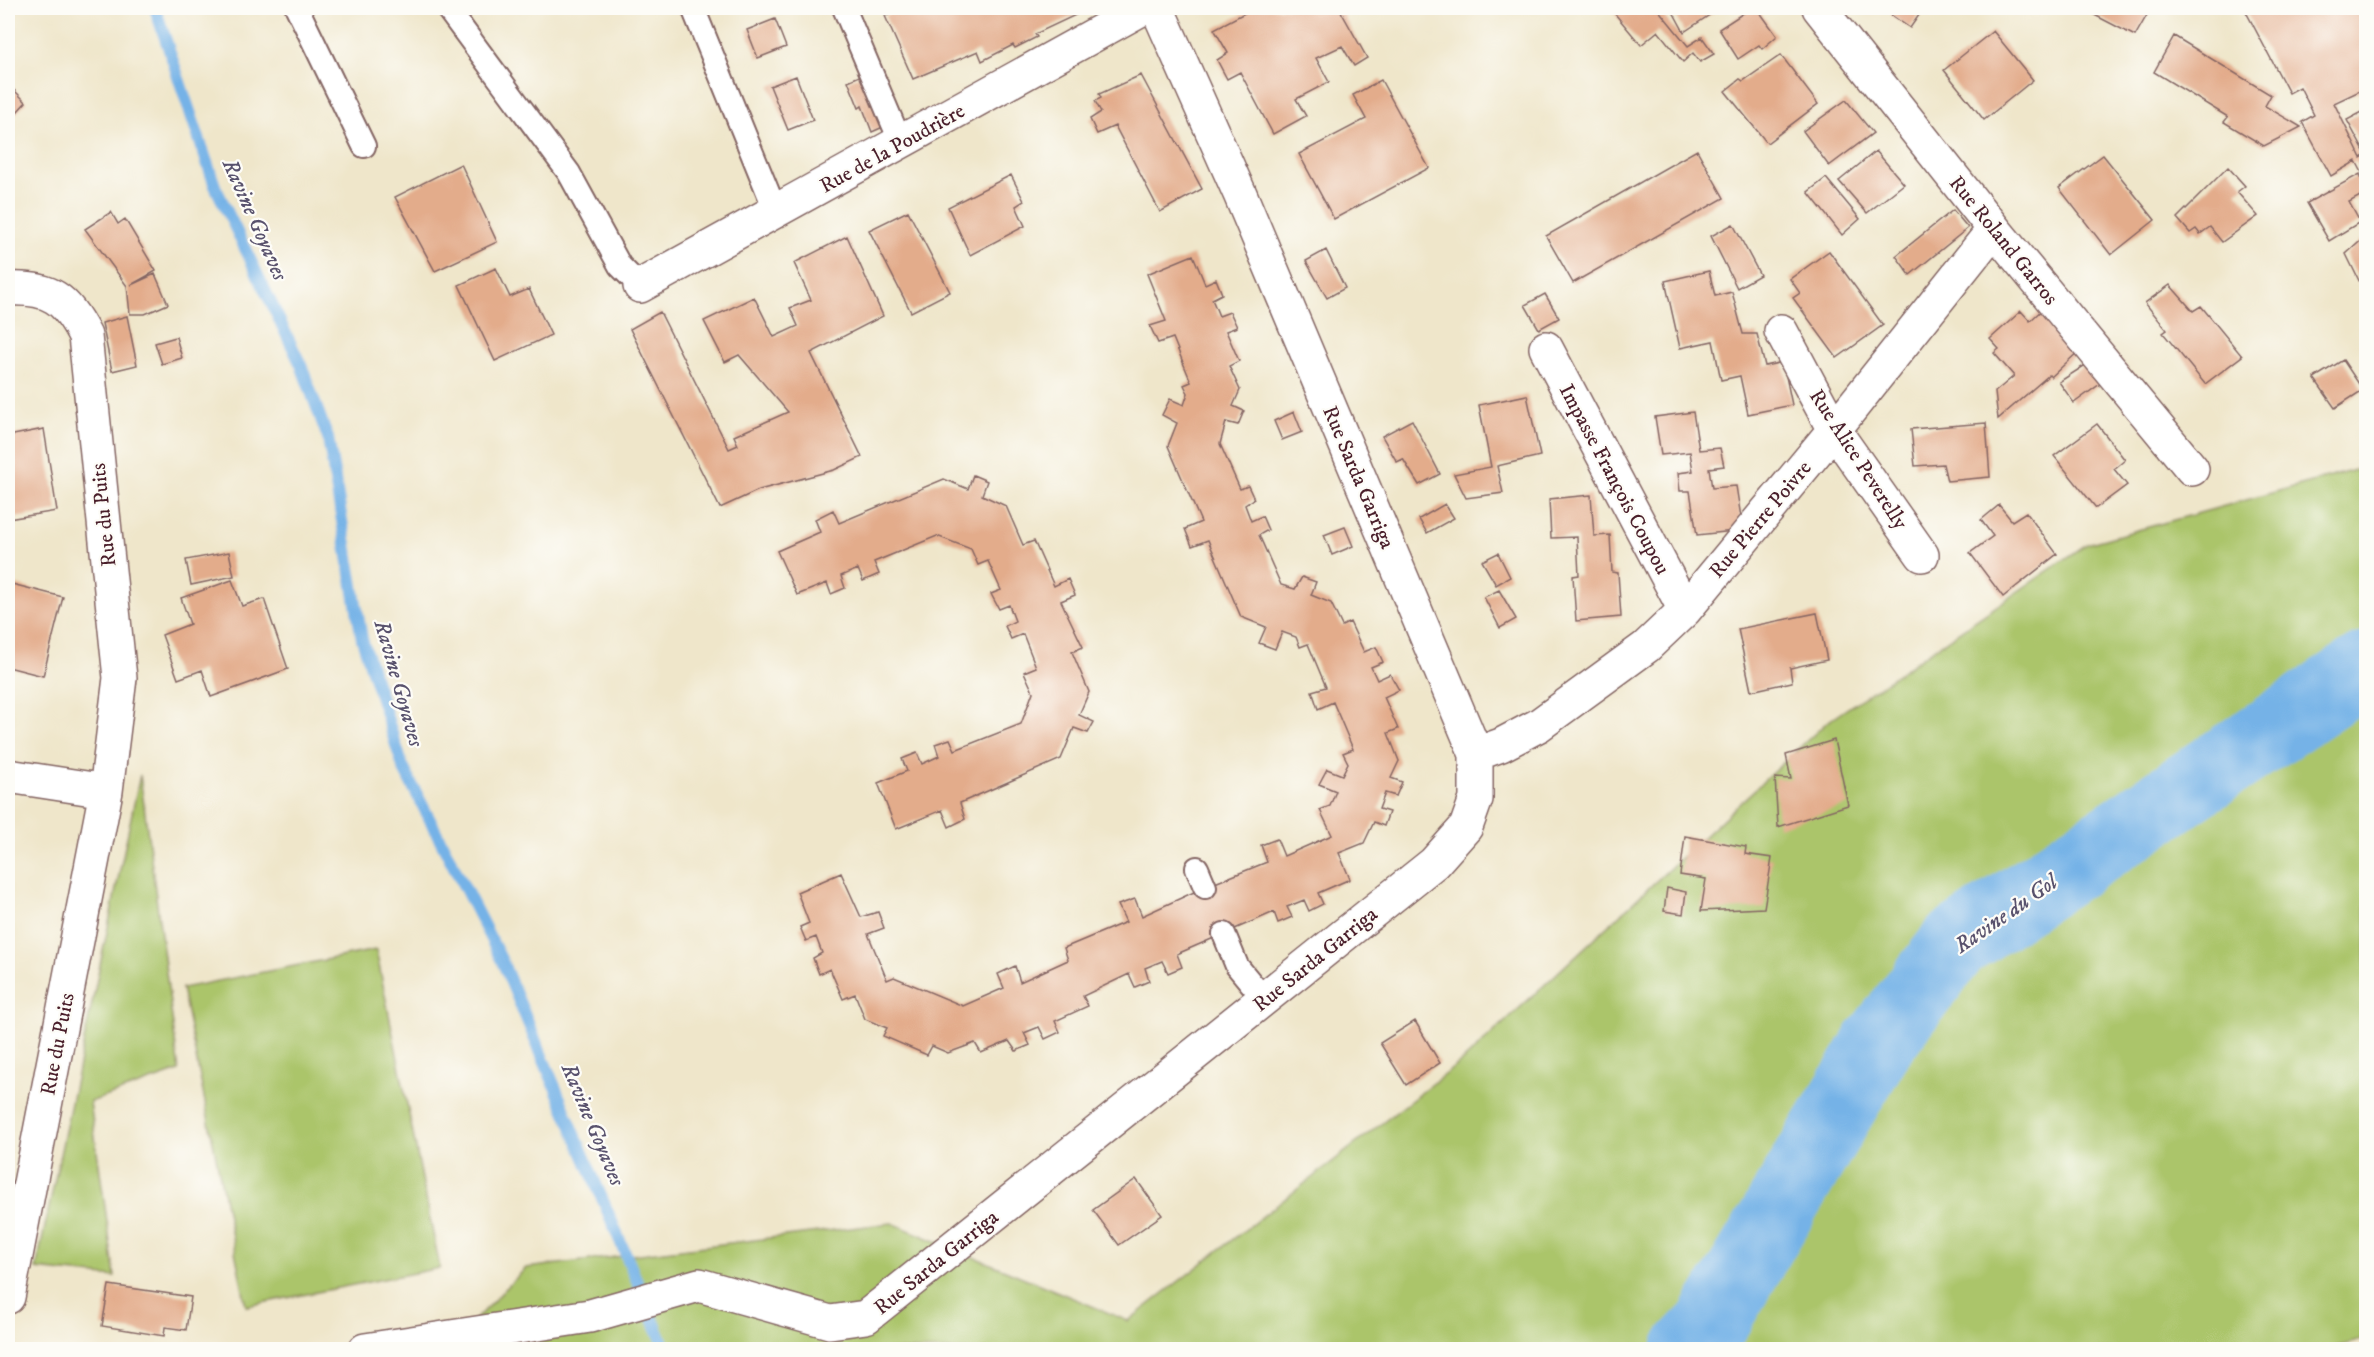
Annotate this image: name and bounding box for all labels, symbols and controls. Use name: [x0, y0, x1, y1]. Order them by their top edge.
street label: Rue de la Poudrière: [815, 98, 970, 199]
water label: Ravine Goyaves: [215, 154, 294, 286]
street label: Rue Roland Garros: [1943, 171, 2063, 311]
street label: Impasse François Coupou: [1553, 380, 1675, 579]
street label: Rue Alice Peverelly: [1803, 385, 1914, 535]
street label: Rue Sarda Garriga: [1316, 402, 1400, 553]
street label: Rue Pierre Poivre: [1704, 455, 1818, 584]
street label: Rue du Puits: [86, 462, 122, 568]
water label: Ravine Goyaves: [367, 616, 430, 751]
water label: Ravine du Gol: [1948, 868, 2064, 960]
street label: Rue Sarda Garriga: [1248, 902, 1383, 1018]
street label: Rue du Puits: [35, 991, 81, 1098]
water label: Ravine Goyaves: [554, 1058, 631, 1191]
street label: Rue Sarda Garriga: [869, 1205, 1004, 1321]

